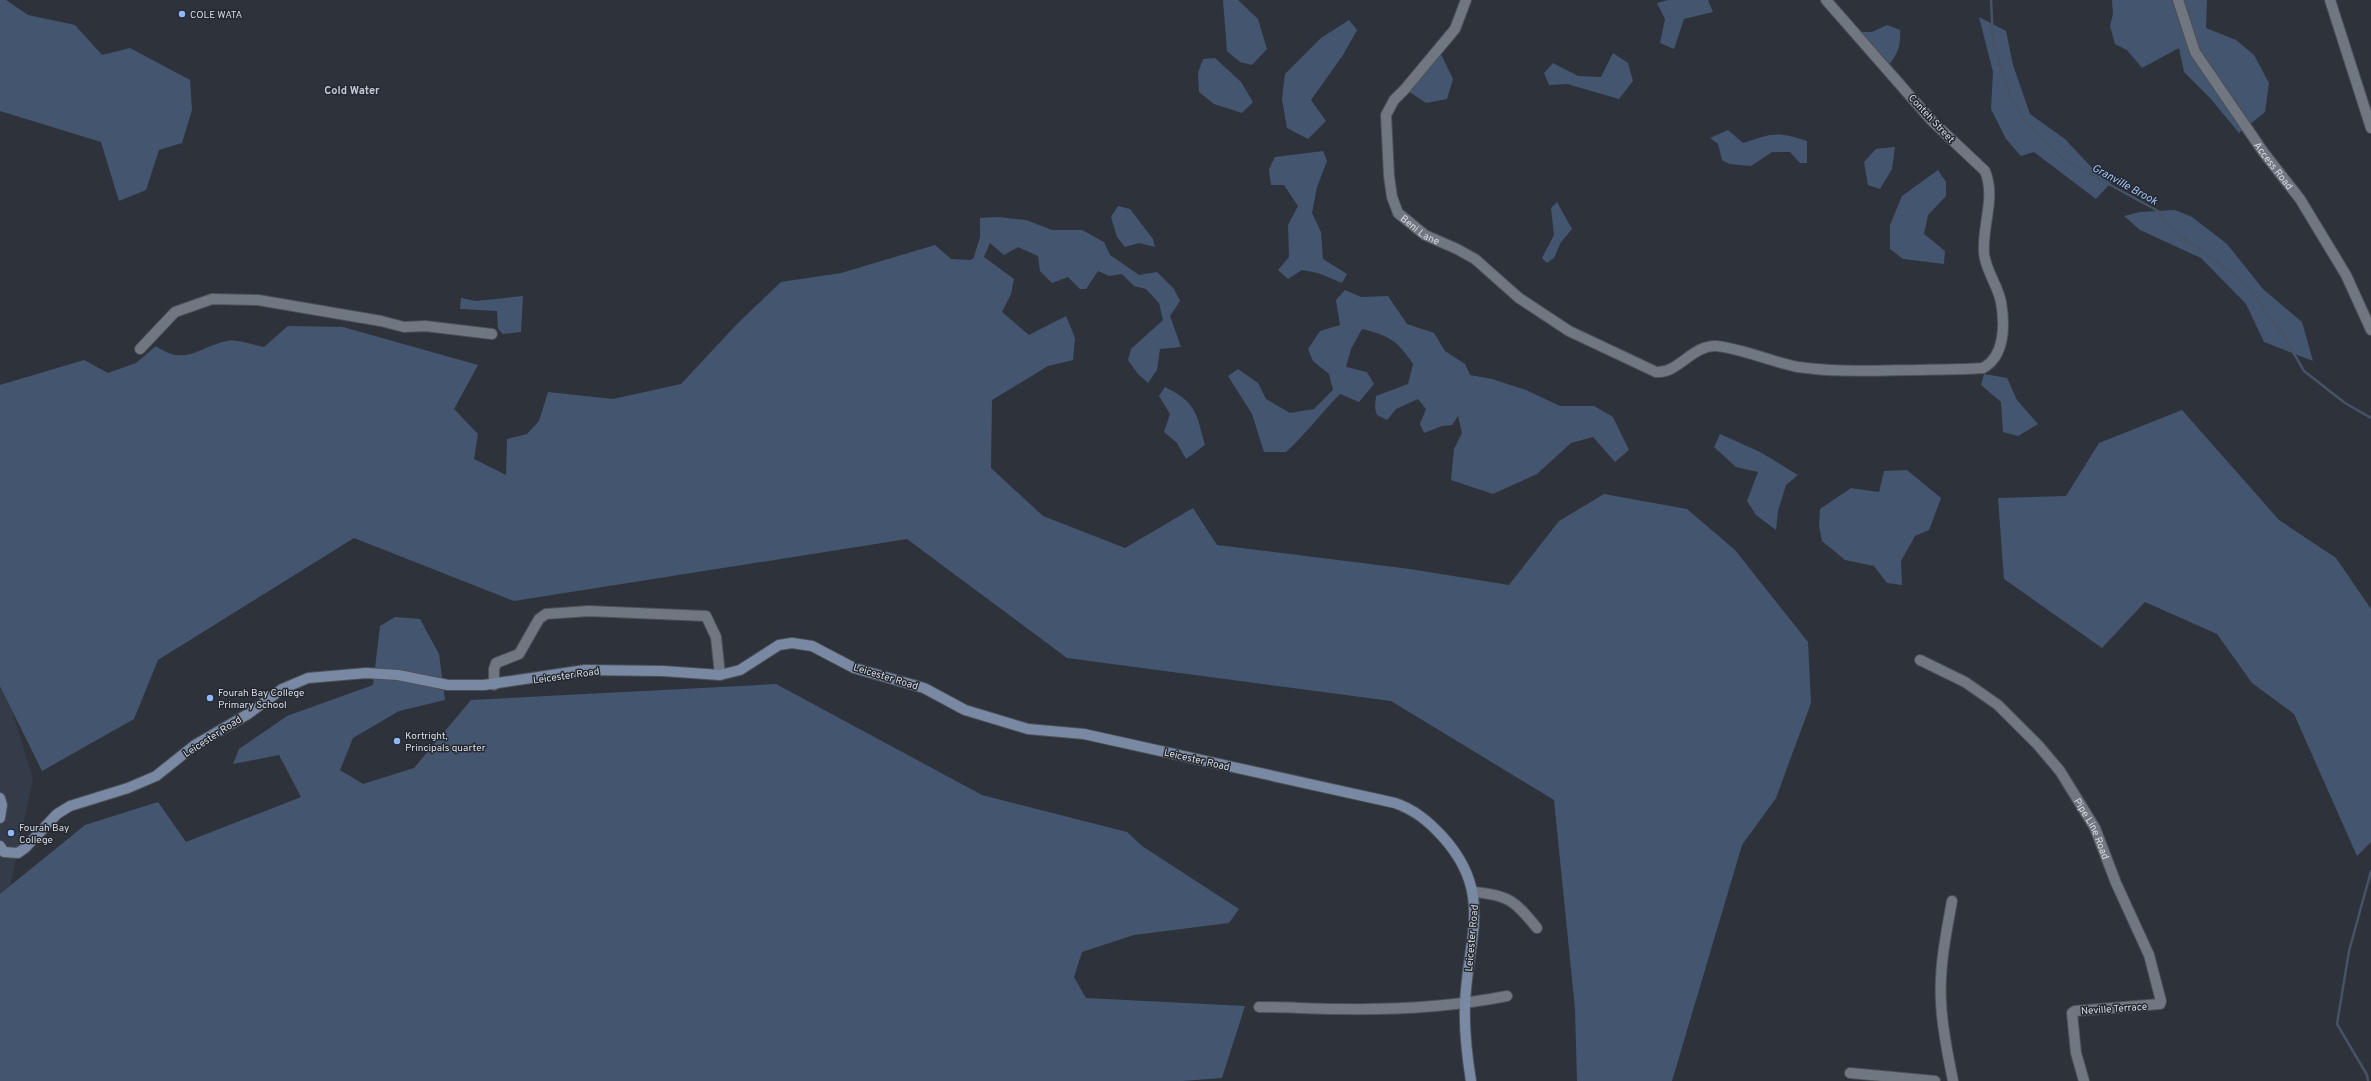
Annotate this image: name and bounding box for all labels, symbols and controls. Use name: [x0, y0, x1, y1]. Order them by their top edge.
marker: COLE WATA: [177, 9, 187, 19]
place label: COLE WATA: [190, 9, 243, 22]
district label: Cold Water: [324, 84, 380, 98]
street label: Conteh Street: [1905, 92, 1957, 146]
street label: Access Road: [2250, 140, 2295, 193]
water label: Granville Brook: [2089, 161, 2160, 209]
street label: Beni Lane: [1397, 213, 1441, 249]
street label: Leicester Road: [852, 661, 920, 693]
street label: Leicester Road: [532, 665, 600, 688]
place label: Fourah Bay College Primary School: [218, 687, 304, 712]
marker: Fourah Bay College Primary School: [205, 693, 215, 703]
street label: Leicester Road: [181, 714, 244, 761]
place label: Kortright, Principals quarter: [405, 730, 486, 755]
marker: Kortright, Principals quarter: [392, 736, 402, 746]
street label: Leicester Road: [1163, 747, 1231, 774]
street label: Pipe Line Road: [2070, 796, 2111, 862]
place label: Fourah Bay College: [19, 822, 69, 847]
marker: Fourah Bay College: [6, 828, 16, 838]
street label: Leicester Road: [1463, 904, 1482, 972]
street label: Neville Terrace: [2081, 1001, 2148, 1018]

